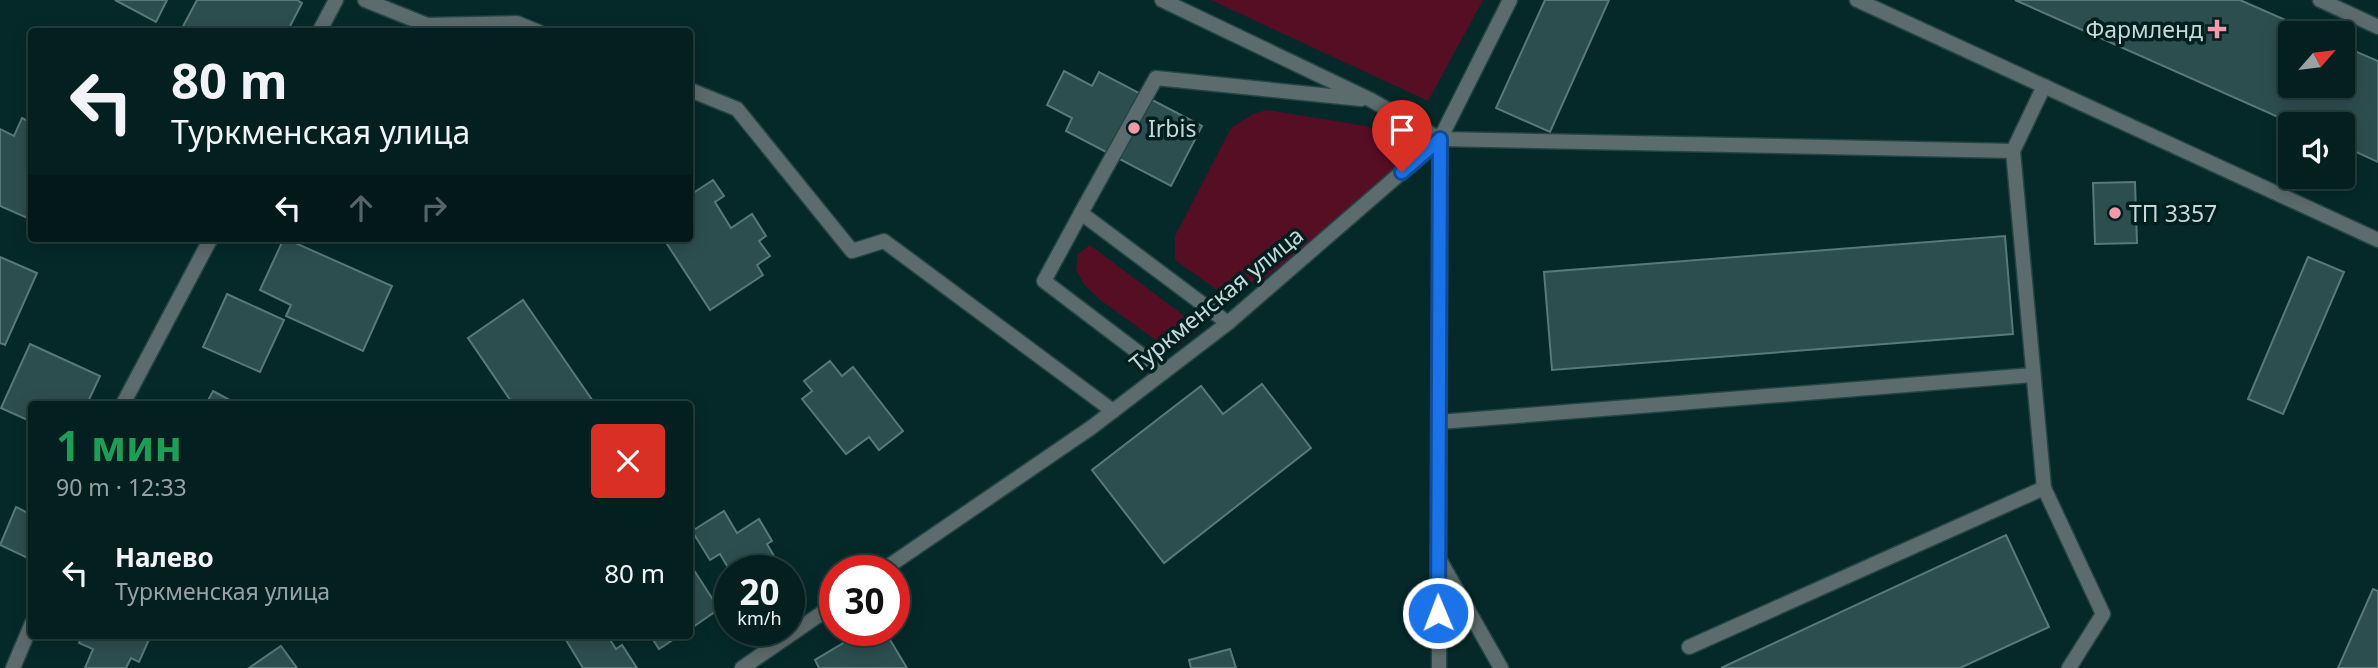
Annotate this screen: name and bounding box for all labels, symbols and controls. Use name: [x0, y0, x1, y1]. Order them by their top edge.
place label: Фармленд: [2086, 13, 2203, 45]
marker: Фармленд: [2209, 21, 2225, 37]
north arrow: [2278, 21, 2356, 98]
map controls: [2278, 21, 2355, 189]
text: 80 m: [171, 47, 288, 113]
icon: left: [56, 56, 147, 147]
pin: [1372, 100, 1432, 172]
text: Туркменская улица: [171, 110, 470, 153]
icon: arrive: [1383, 111, 1421, 149]
place label: Irbis: [1148, 112, 1196, 144]
button: sound: [2278, 112, 2355, 189]
marker: Irbis: [1126, 120, 1142, 136]
icon: left: [269, 189, 307, 227]
icon: ahead: [342, 189, 380, 227]
icon: right: [415, 189, 453, 227]
place label: ТП 3357: [2129, 197, 2217, 229]
marker: ТП 3357: [2107, 205, 2123, 221]
street label: Туркменская улица: [1122, 219, 1310, 379]
text: 1 мин: [56, 416, 182, 473]
button: close: [591, 424, 665, 498]
text: 90 m · 12:33: [56, 471, 187, 503]
text: Налево: [115, 539, 214, 575]
icon: left: [56, 554, 94, 592]
text: 80 m: [604, 555, 665, 591]
speed limit sign: 30: [819, 555, 910, 646]
text: 20: [739, 568, 780, 615]
text: Туркменская улица: [115, 575, 330, 607]
position arrow: [1401, 576, 1475, 650]
text: km/h: [737, 606, 782, 630]

